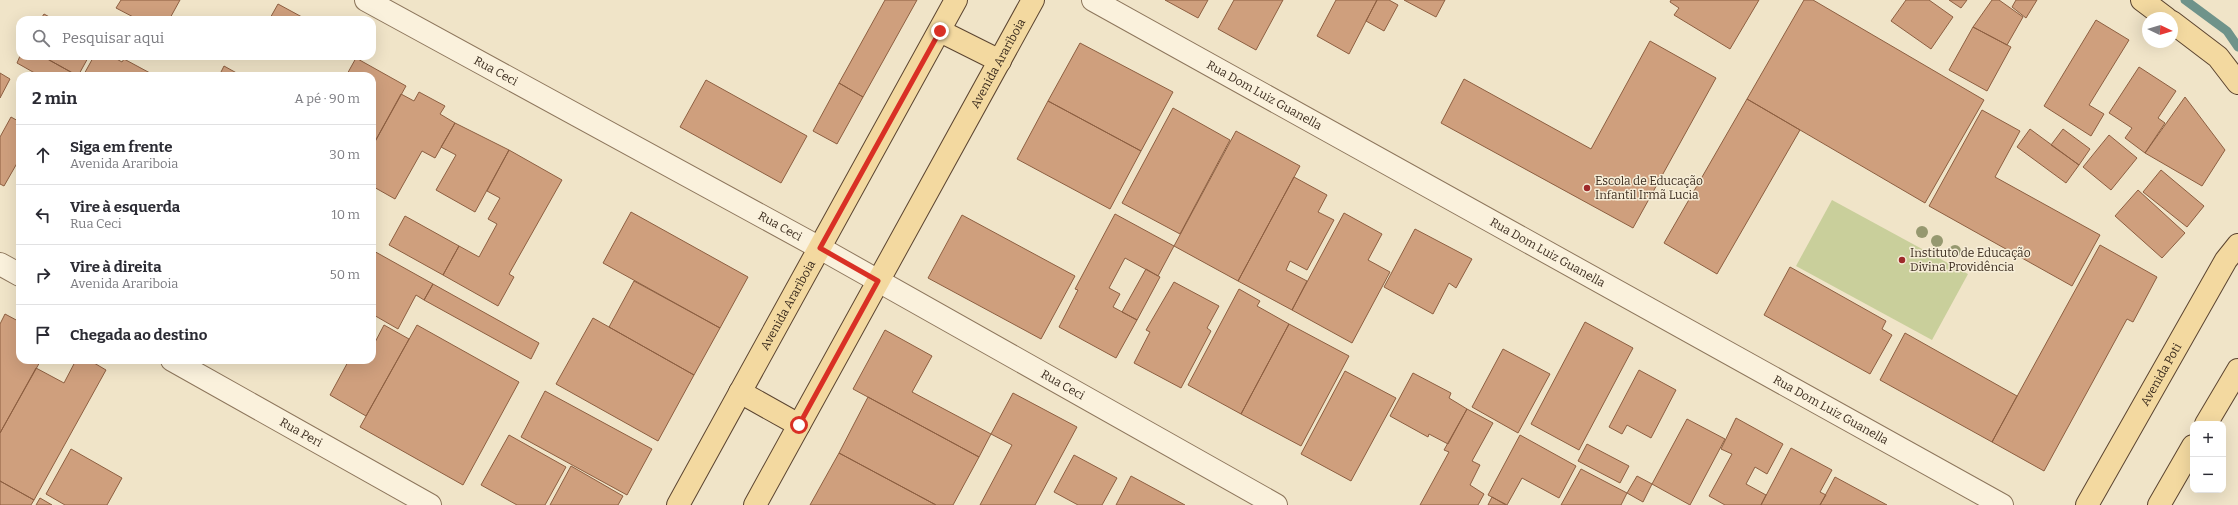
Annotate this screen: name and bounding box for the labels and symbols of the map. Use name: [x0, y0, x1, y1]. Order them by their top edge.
north arrow: [2142, 12, 2178, 48]
street label: Avenida Arariboia: [968, 16, 1029, 111]
route end: [931, 22, 949, 40]
street label: Rua Ceci: [472, 53, 521, 89]
street label: Rua Dom Luiz Guanella: [1204, 58, 1325, 133]
place label: Escola de Educação Infantil Irmã Lucia: [1595, 174, 1703, 202]
marker: Escola de Educação Infantil Irmã Lucia: [1582, 183, 1592, 193]
street label: Rua Ceci: [756, 209, 805, 244]
street label: Rua Dom Luiz Guanella: [1488, 215, 1608, 290]
place label: Instituto de Educação Divina Providência: [1910, 246, 2031, 274]
marker: Instituto de Educação Divina Providência: [1897, 255, 1907, 265]
street label: Avenida Arariboia: [758, 258, 818, 353]
street label: Avenida Poti: [2138, 340, 2184, 408]
street label: Rua Ceci: [1039, 367, 1087, 403]
street label: Rua Dom Luiz Guanella: [1771, 372, 1891, 448]
street label: Rua Peri: [277, 415, 325, 450]
route start: [790, 416, 808, 434]

